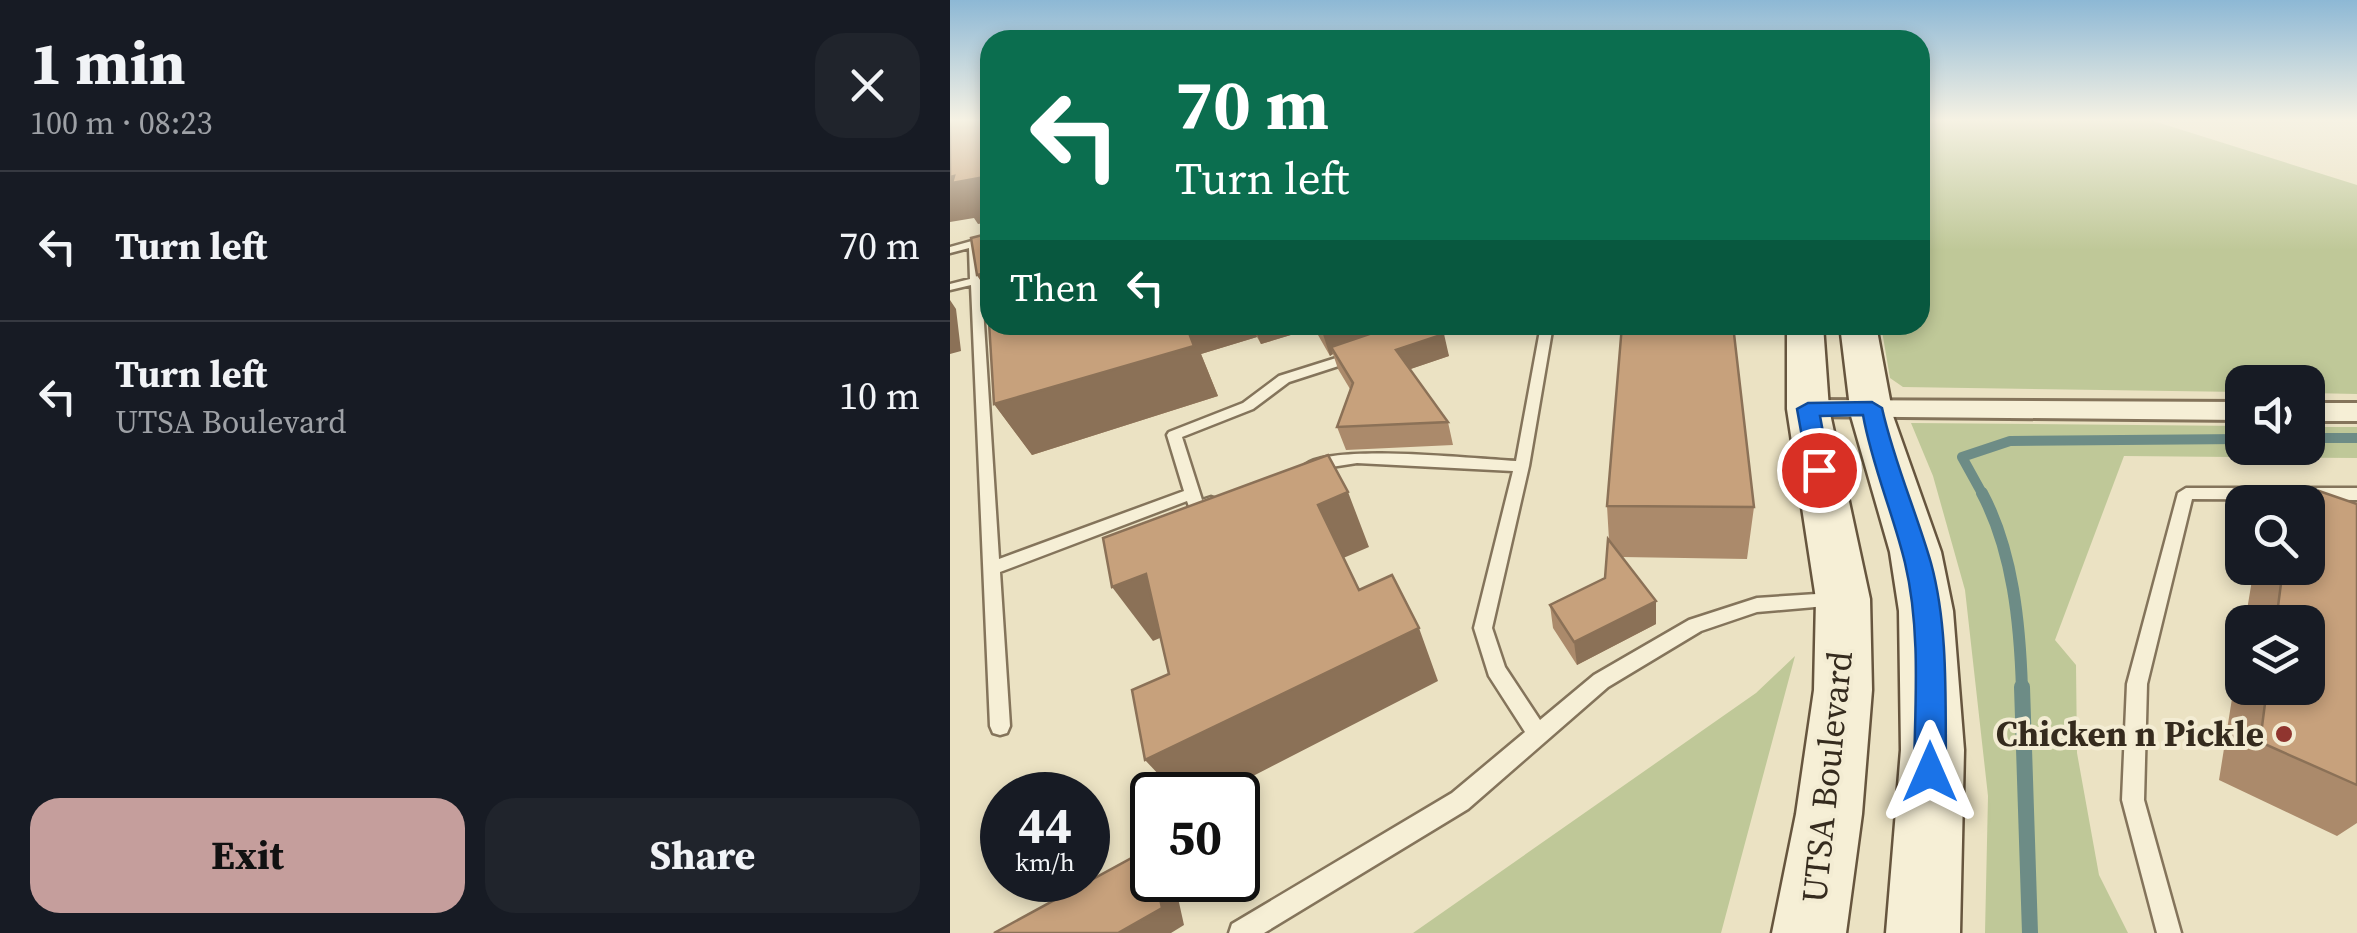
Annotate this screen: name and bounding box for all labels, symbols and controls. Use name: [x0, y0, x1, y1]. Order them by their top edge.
text: 1 min: [30, 22, 186, 104]
button: close: [815, 33, 920, 138]
text: 70 m: [1175, 56, 1329, 152]
icon: left: [1010, 70, 1140, 200]
text: 100 m · 08:23: [30, 101, 212, 145]
text: Turn left: [1175, 147, 1349, 209]
icon: left: [30, 219, 85, 274]
text: Turn left: [115, 220, 267, 272]
text: 70 m: [839, 220, 920, 272]
icon: left: [1118, 260, 1173, 315]
text: Then: [1010, 262, 1098, 314]
text: Turn left: [115, 348, 267, 400]
map controls: [2225, 365, 2325, 705]
button: sound: [2225, 365, 2325, 465]
icon: left: [30, 369, 85, 424]
text: 10 m: [839, 370, 920, 422]
text: UTSA Boulevard: [115, 400, 346, 444]
pin: [1777, 428, 1862, 513]
icon: arrive: [1792, 443, 1847, 498]
button: search: [2225, 485, 2325, 585]
button: layers: [2225, 605, 2325, 705]
street label: UTSA Boulevard: [1790, 648, 1864, 905]
place label: Chicken n Pickle: [1996, 710, 2264, 758]
position arrow: [1878, 720, 1982, 824]
marker: Chicken n Pickle: [2273, 723, 2295, 745]
speed limit sign: 50: [1130, 772, 1260, 902]
text: 44: [1018, 790, 1072, 859]
button: Exit: [30, 798, 465, 913]
button: Share: [485, 798, 920, 913]
text: km/h: [1015, 845, 1075, 879]

